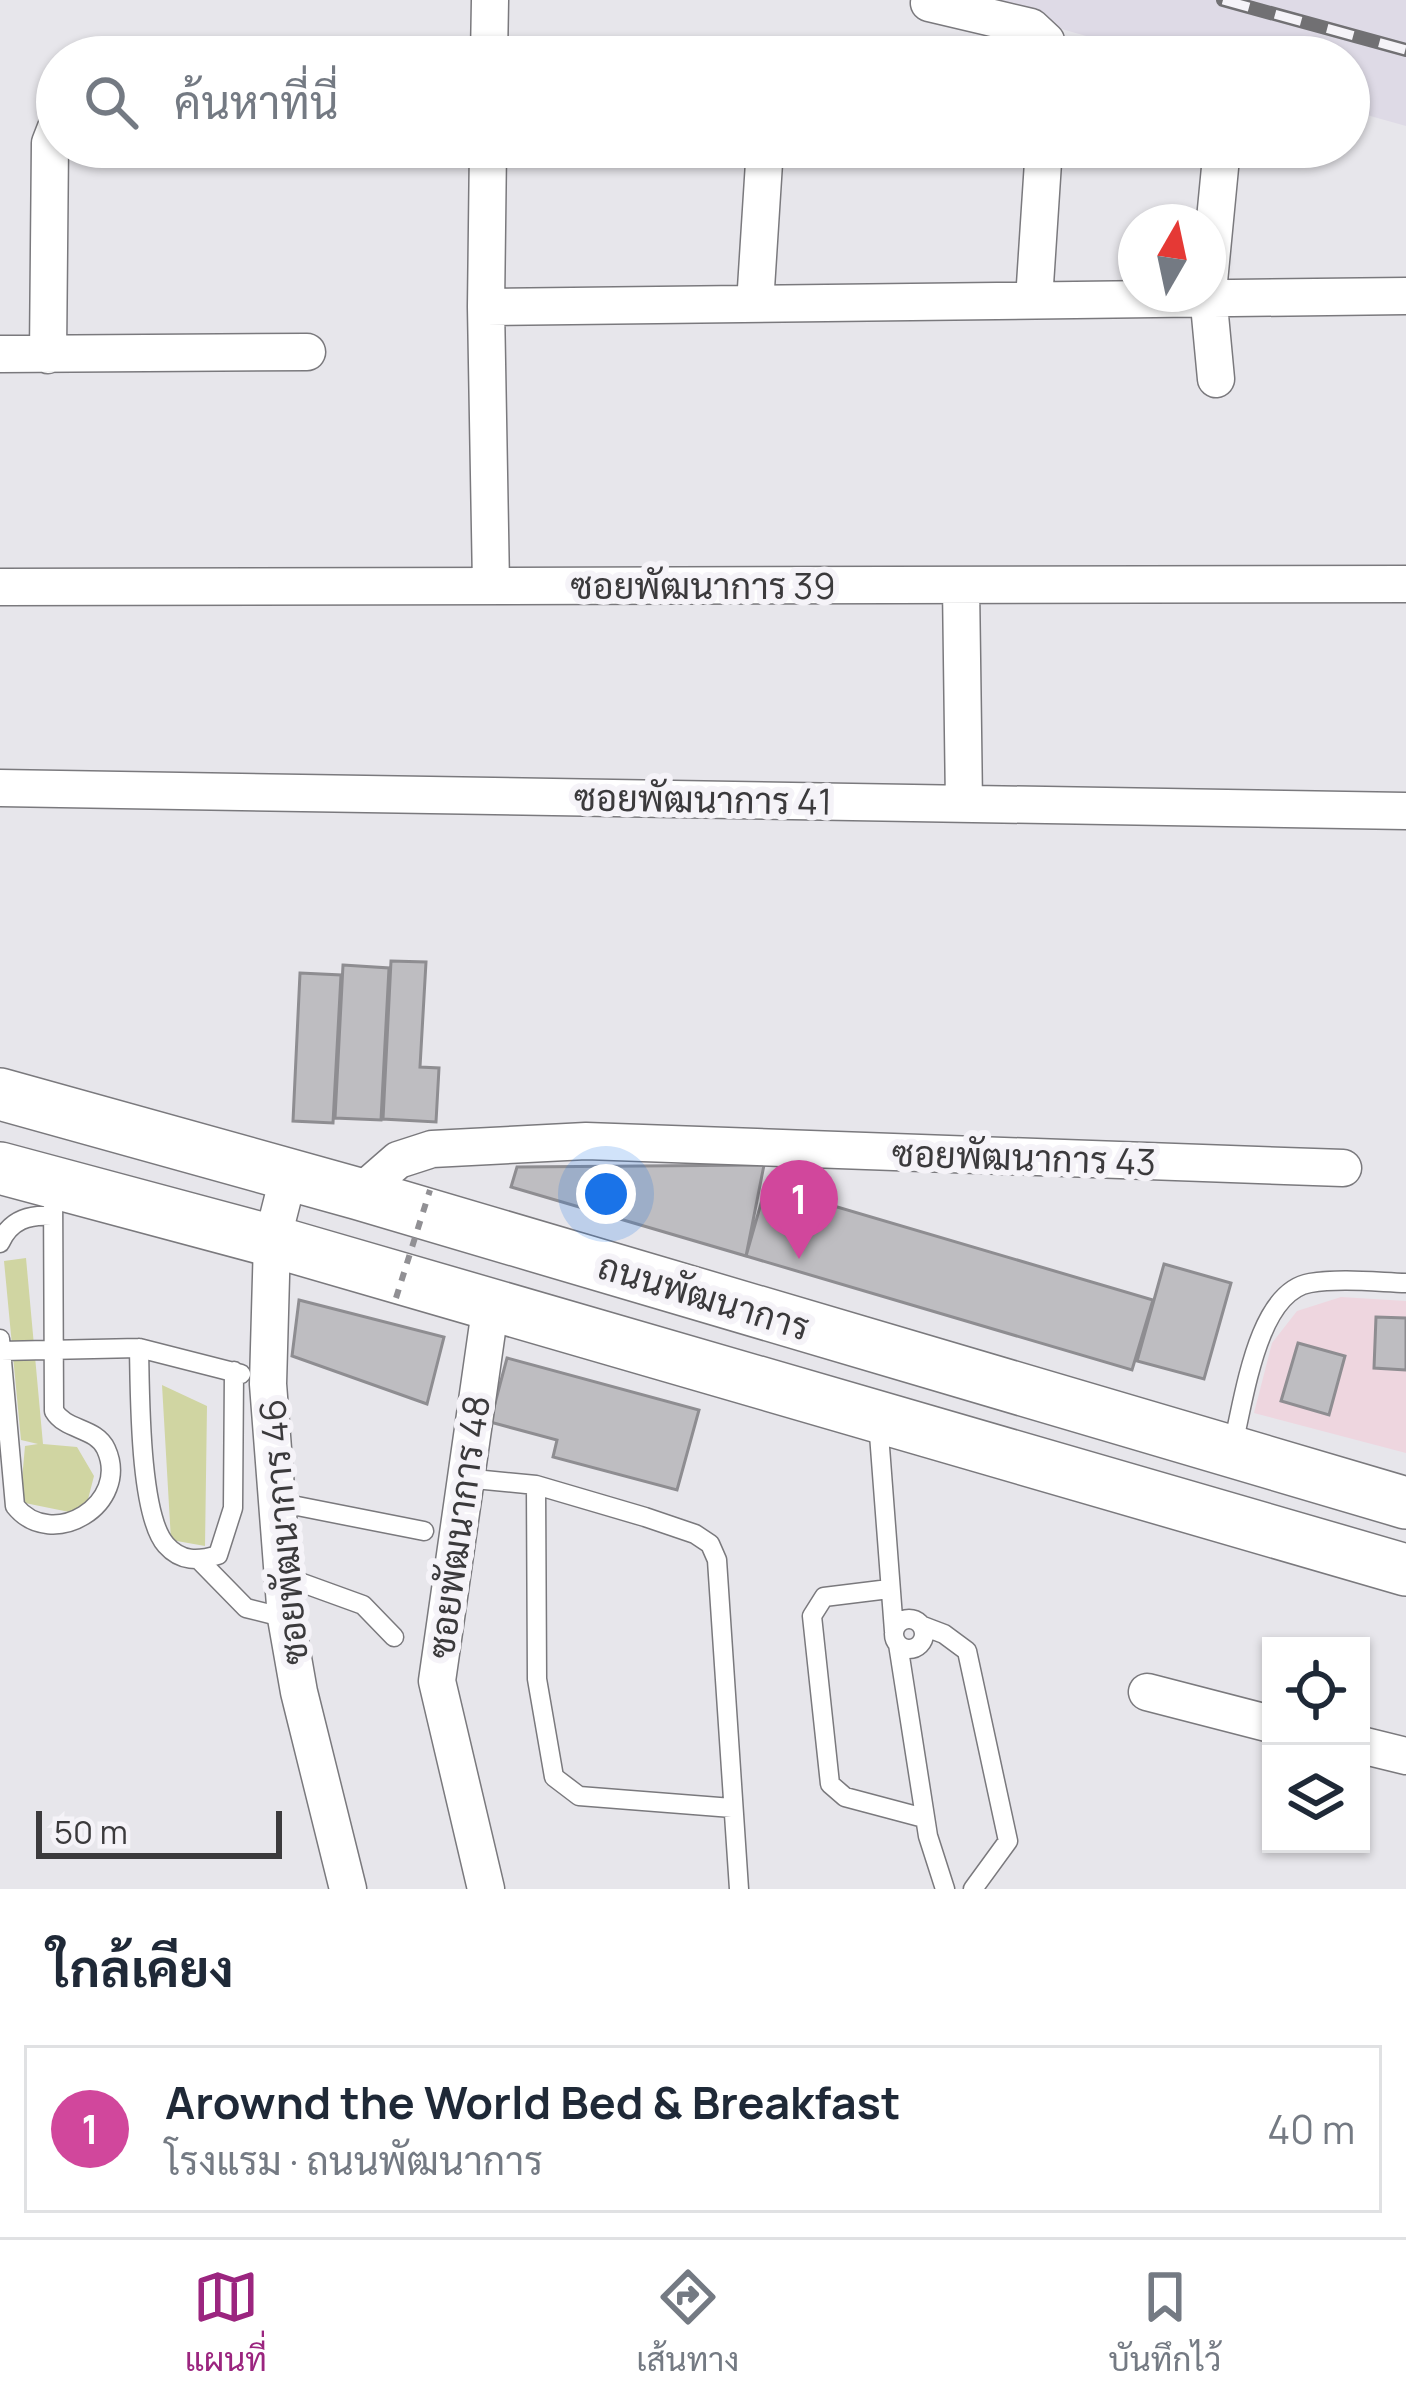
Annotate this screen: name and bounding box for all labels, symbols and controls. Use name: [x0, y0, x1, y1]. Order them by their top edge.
search box: [36, 36, 1370, 168]
icon: search: [78, 69, 144, 135]
text: ค้นหาที่นี่: [174, 71, 338, 133]
north arrow: [1118, 204, 1226, 312]
street label: ซอยพัฒนาการ 39: [570, 561, 836, 610]
street label: ซอยพัฒนาการ 41: [573, 772, 833, 826]
street label: ซอยพัฒนาการ 43: [891, 1128, 1157, 1186]
pin: 1: [760, 1160, 838, 1259]
your location: [576, 1164, 636, 1224]
street label: ถนนพัฒนาการ: [592, 1241, 816, 1351]
street label: ซอยพัฒนาการ 48: [415, 1392, 501, 1662]
street label: ซอยพัฒนาการ 46: [247, 1397, 319, 1667]
map controls: [1262, 1637, 1370, 1853]
button: locate: [1262, 1637, 1370, 1745]
button: layers: [1262, 1745, 1370, 1853]
scale bar: [36, 1805, 282, 1858]
text: 50 m: [54, 1809, 128, 1854]
text: ใกล้เคียง: [48, 1933, 234, 2002]
text: Arownd the World Bed & Breakfast: [165, 2071, 900, 2133]
text: 1: [81, 2102, 99, 2156]
text: 40 m: [1267, 2102, 1355, 2156]
text: โรงแรม · ถนนพัฒนาการ: [165, 2133, 543, 2187]
tab: แผนที่: [185, 2264, 267, 2381]
tab: เส้นทาง: [636, 2264, 739, 2381]
tab: บันทึกไว้: [1109, 2264, 1221, 2381]

